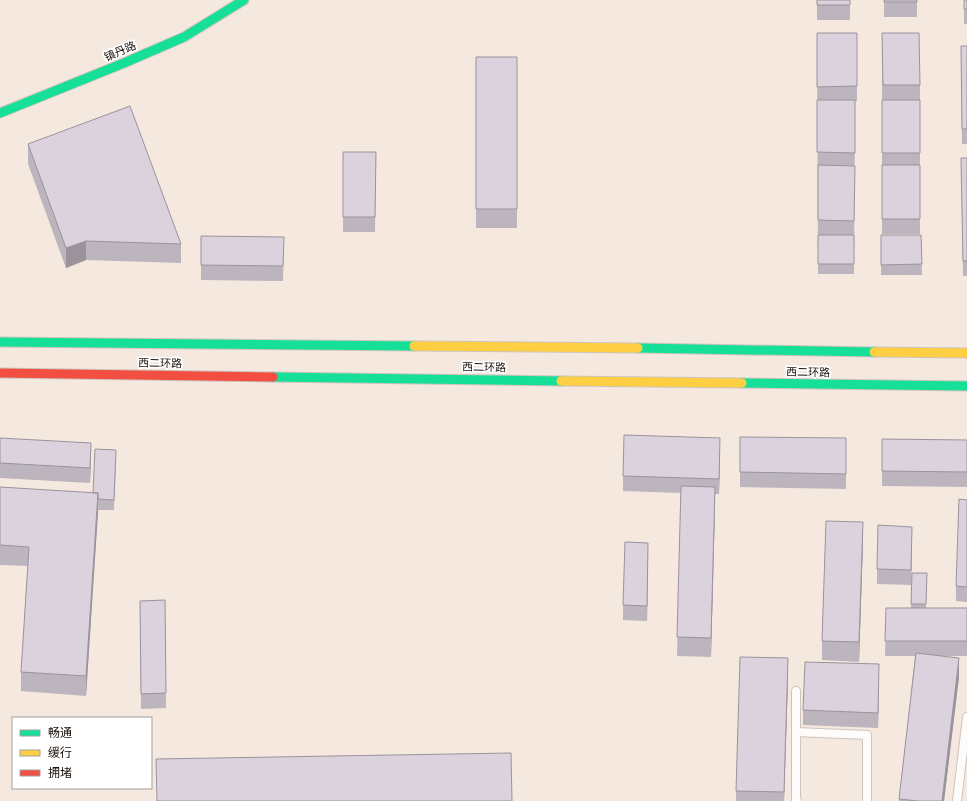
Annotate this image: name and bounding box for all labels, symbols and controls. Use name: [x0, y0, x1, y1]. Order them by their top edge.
street label: 镇丹路: [102, 37, 138, 64]
street label: 西二环路: [138, 355, 182, 370]
street label: 西二环路: [462, 359, 506, 374]
street label: 西二环路: [786, 364, 830, 379]
legend: [12, 717, 152, 789]
text: 畅通: [48, 724, 72, 741]
text: 缓行: [48, 744, 72, 761]
text: 拥堵: [48, 764, 72, 781]

